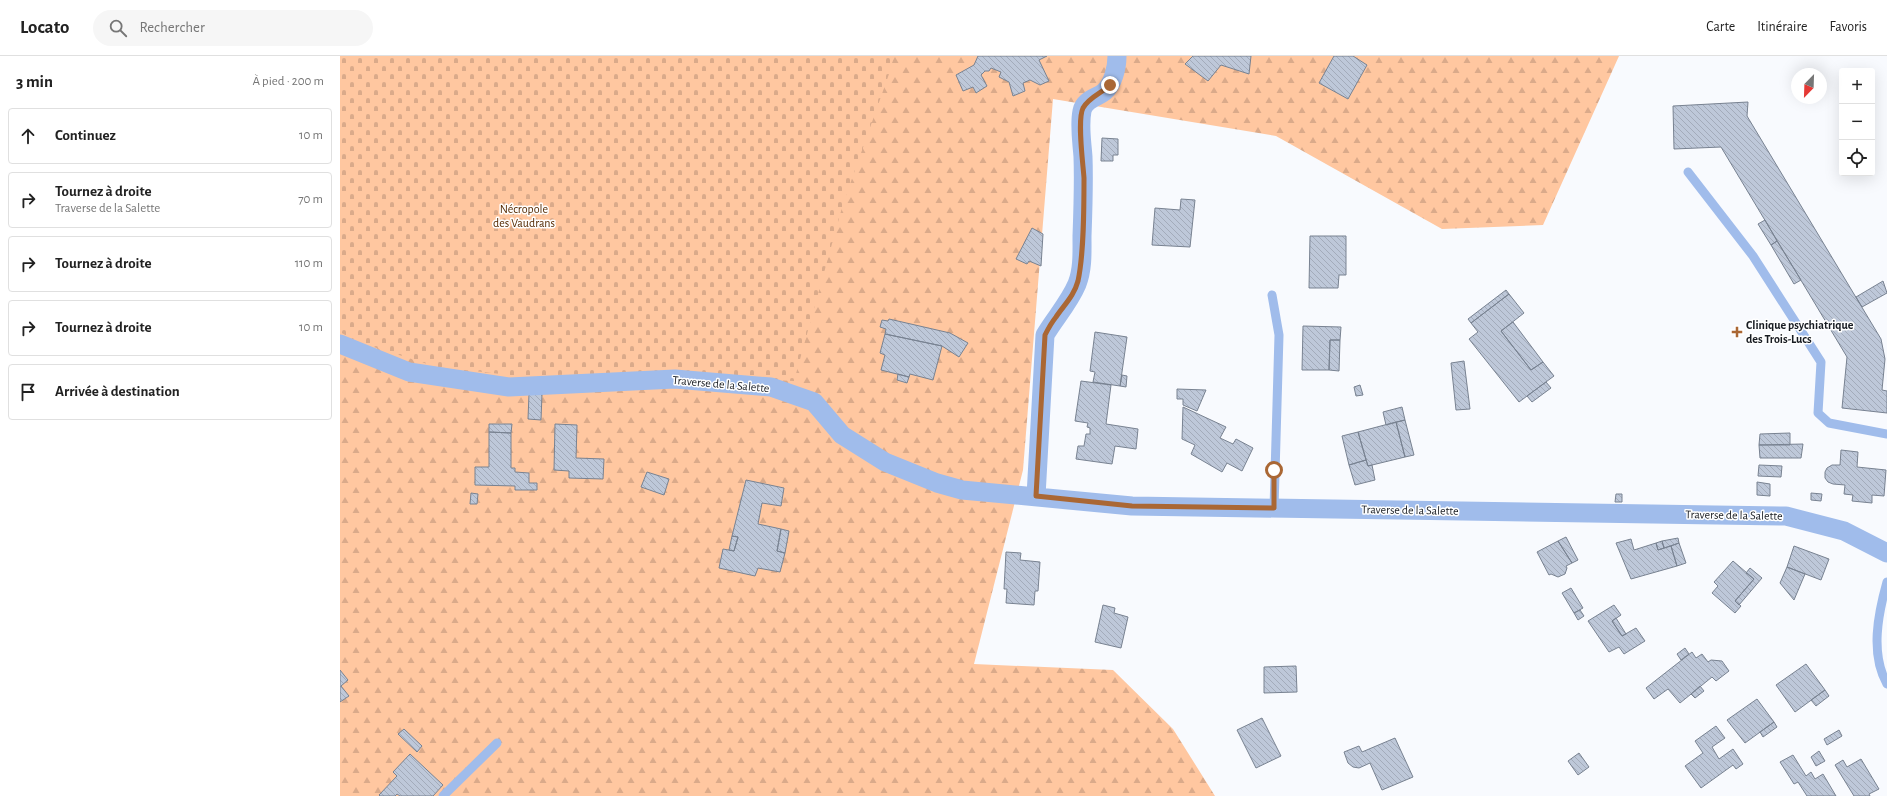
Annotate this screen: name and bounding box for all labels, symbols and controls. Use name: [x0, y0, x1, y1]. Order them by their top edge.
search box: [93, 10, 373, 46]
icon: search: [107, 17, 129, 39]
text: Locato: [20, 18, 69, 37]
text: Rechercher: [139, 20, 205, 35]
text: Carte: [1706, 20, 1735, 34]
text: Itinéraire: [1757, 20, 1807, 34]
text: Favoris: [1829, 20, 1867, 34]
north arrow: [1791, 68, 1827, 104]
map controls: [1839, 68, 1875, 176]
button: +: [1839, 68, 1875, 104]
text: 3 min: [16, 73, 53, 90]
text: À pied · 200 m: [252, 75, 324, 88]
route end: [1101, 76, 1119, 94]
button: −: [1839, 104, 1875, 140]
icon: ahead: [17, 125, 39, 147]
text: Continuez: [55, 128, 116, 143]
text: 10 m: [299, 129, 323, 142]
button: locate: [1839, 140, 1875, 176]
text: Tournez à droite: [55, 184, 152, 199]
icon: right: [17, 189, 39, 211]
text: 70 m: [298, 193, 323, 206]
text: Traverse de la Salette: [55, 202, 160, 215]
park label: Nécropole des Vaudrans: [493, 203, 555, 229]
icon: right: [17, 253, 39, 275]
text: Tournez à droite: [55, 256, 152, 271]
text: 110 m: [295, 257, 323, 270]
icon: right: [17, 317, 39, 339]
place label: Clinique psychiatrique des Trois-Lucs: [1746, 319, 1854, 345]
text: Tournez à droite: [55, 320, 152, 335]
text: 10 m: [299, 321, 323, 334]
marker: Clinique psychiatrique des Trois-Lucs: [1731, 326, 1743, 338]
street label: Traverse de la Salette: [672, 374, 770, 394]
icon: arrive: [17, 381, 39, 403]
text: Arrivée à destination: [55, 384, 180, 399]
route start: [1265, 461, 1283, 479]
street label: Traverse de la Salette: [1361, 503, 1459, 517]
street label: Traverse de la Salette: [1685, 508, 1783, 522]

